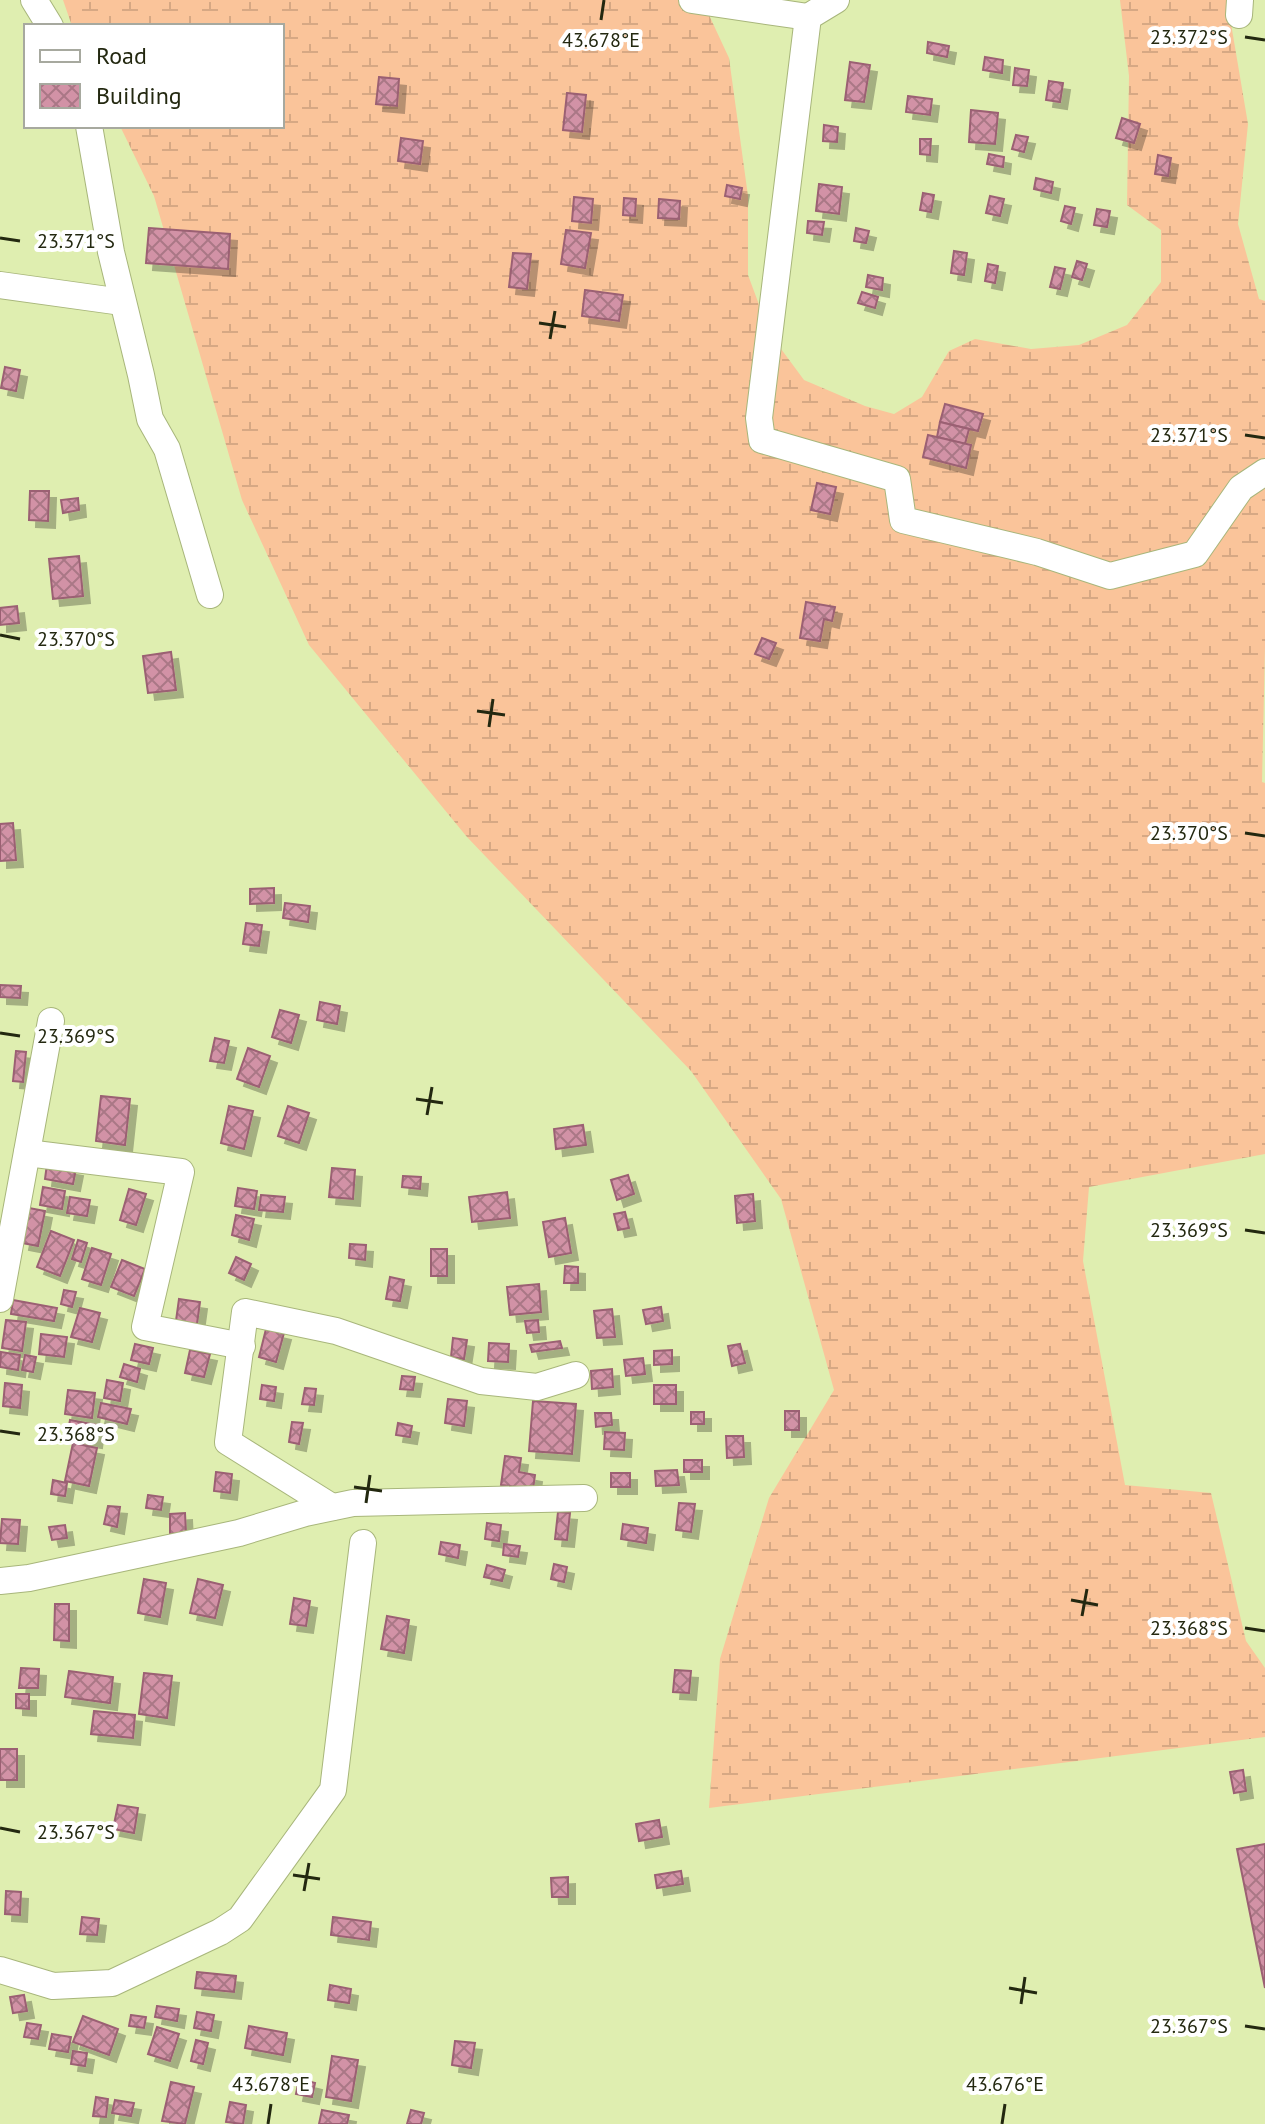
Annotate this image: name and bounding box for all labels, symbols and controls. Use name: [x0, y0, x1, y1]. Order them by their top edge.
legend: [24, 24, 284, 128]
text: 23.372°S: [1150, 24, 1228, 50]
text: 43.678°E: [562, 27, 640, 53]
text: Road: [96, 40, 147, 71]
text: Building: [96, 80, 182, 111]
text: 23.371°S: [37, 228, 115, 254]
text: 23.371°S: [1150, 422, 1228, 448]
text: 23.370°S: [37, 626, 115, 652]
text: 23.370°S: [1150, 820, 1228, 846]
text: 23.369°S: [37, 1023, 115, 1049]
text: 23.369°S: [1150, 1217, 1228, 1243]
text: 23.368°S: [37, 1421, 115, 1447]
text: 23.368°S: [1150, 1615, 1228, 1641]
text: 23.367°S: [37, 1819, 115, 1845]
text: 23.367°S: [1150, 2013, 1228, 2039]
text: 43.678°E: [232, 2071, 310, 2097]
text: 43.676°E: [966, 2071, 1044, 2097]

